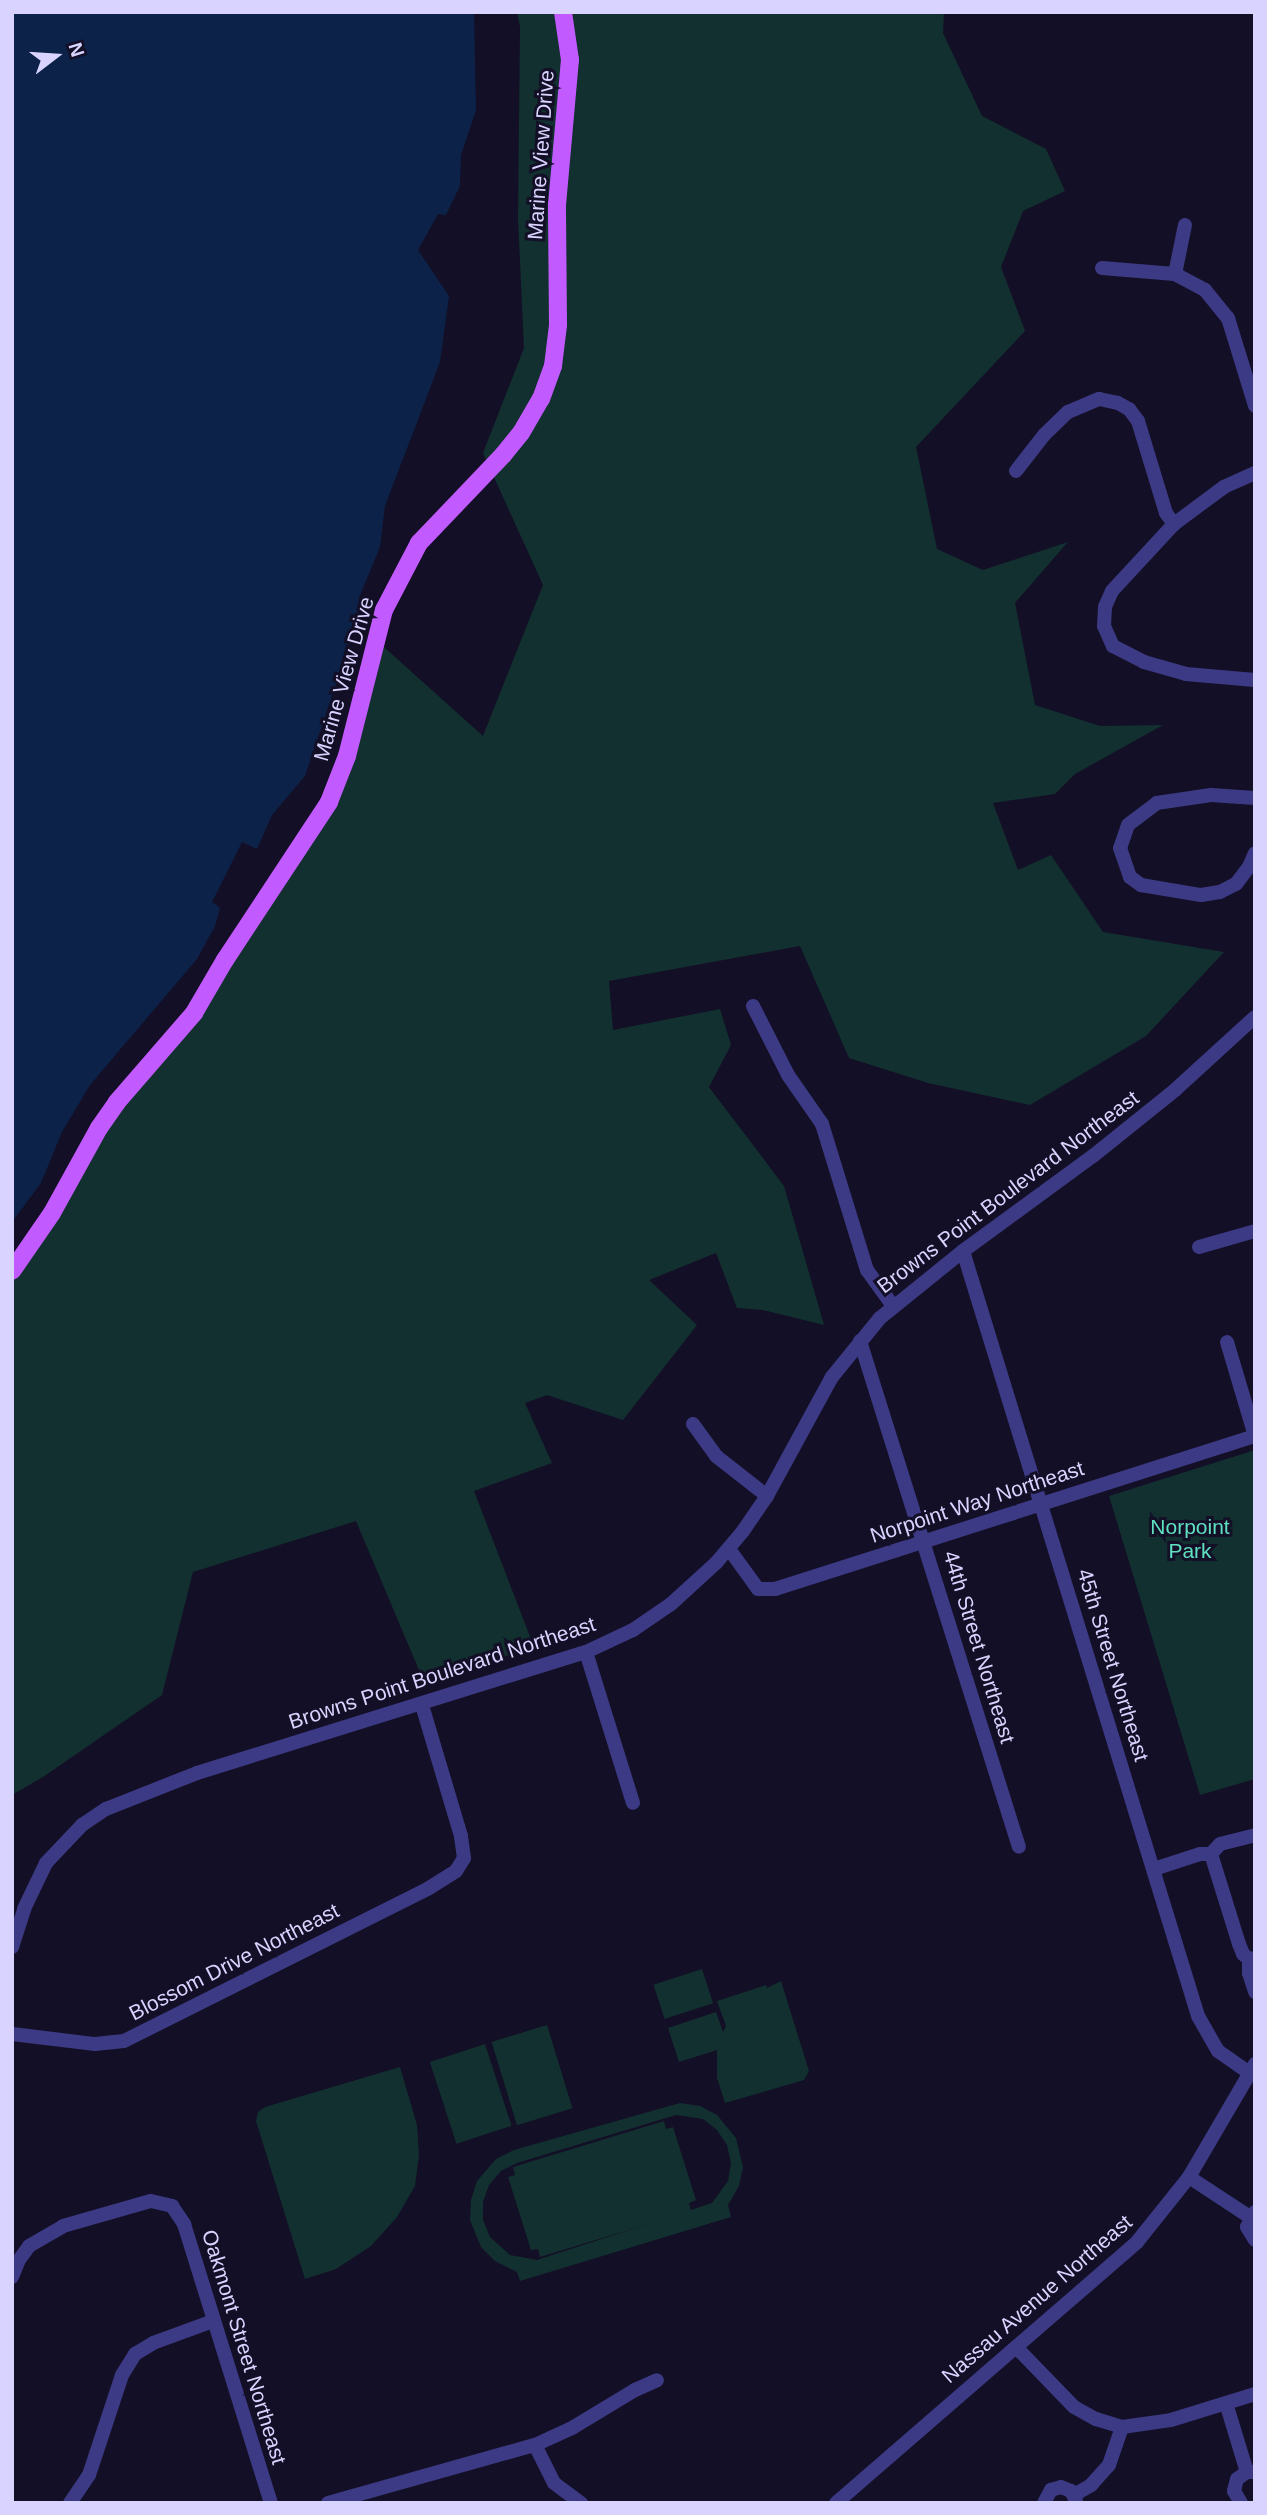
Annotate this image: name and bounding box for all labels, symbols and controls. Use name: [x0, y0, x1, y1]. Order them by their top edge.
north arrow: [21, 21, 91, 91]
text: N: [65, 40, 89, 59]
street label: Marine View Drive: [523, 69, 559, 241]
street label: Marine View Drive: [308, 594, 380, 764]
street label: Browns Point Boulevard Northeast: [872, 1085, 1144, 1299]
street label: Norpoint Way Northeast: [867, 1456, 1087, 1548]
park label: Norpoint Park: [1150, 1514, 1230, 1564]
street label: 44th Street Northeast: [938, 1548, 1020, 1746]
street label: 45th Street Northeast: [1072, 1566, 1154, 1764]
street label: Browns Point Boulevard Northeast: [285, 1611, 599, 1735]
street label: Blossom Drive Northeast: [125, 1898, 343, 2026]
street label: Nassau Avenue Northeast: [936, 2209, 1138, 2389]
street label: Oakmont Street Northeast: [196, 2227, 292, 2467]

